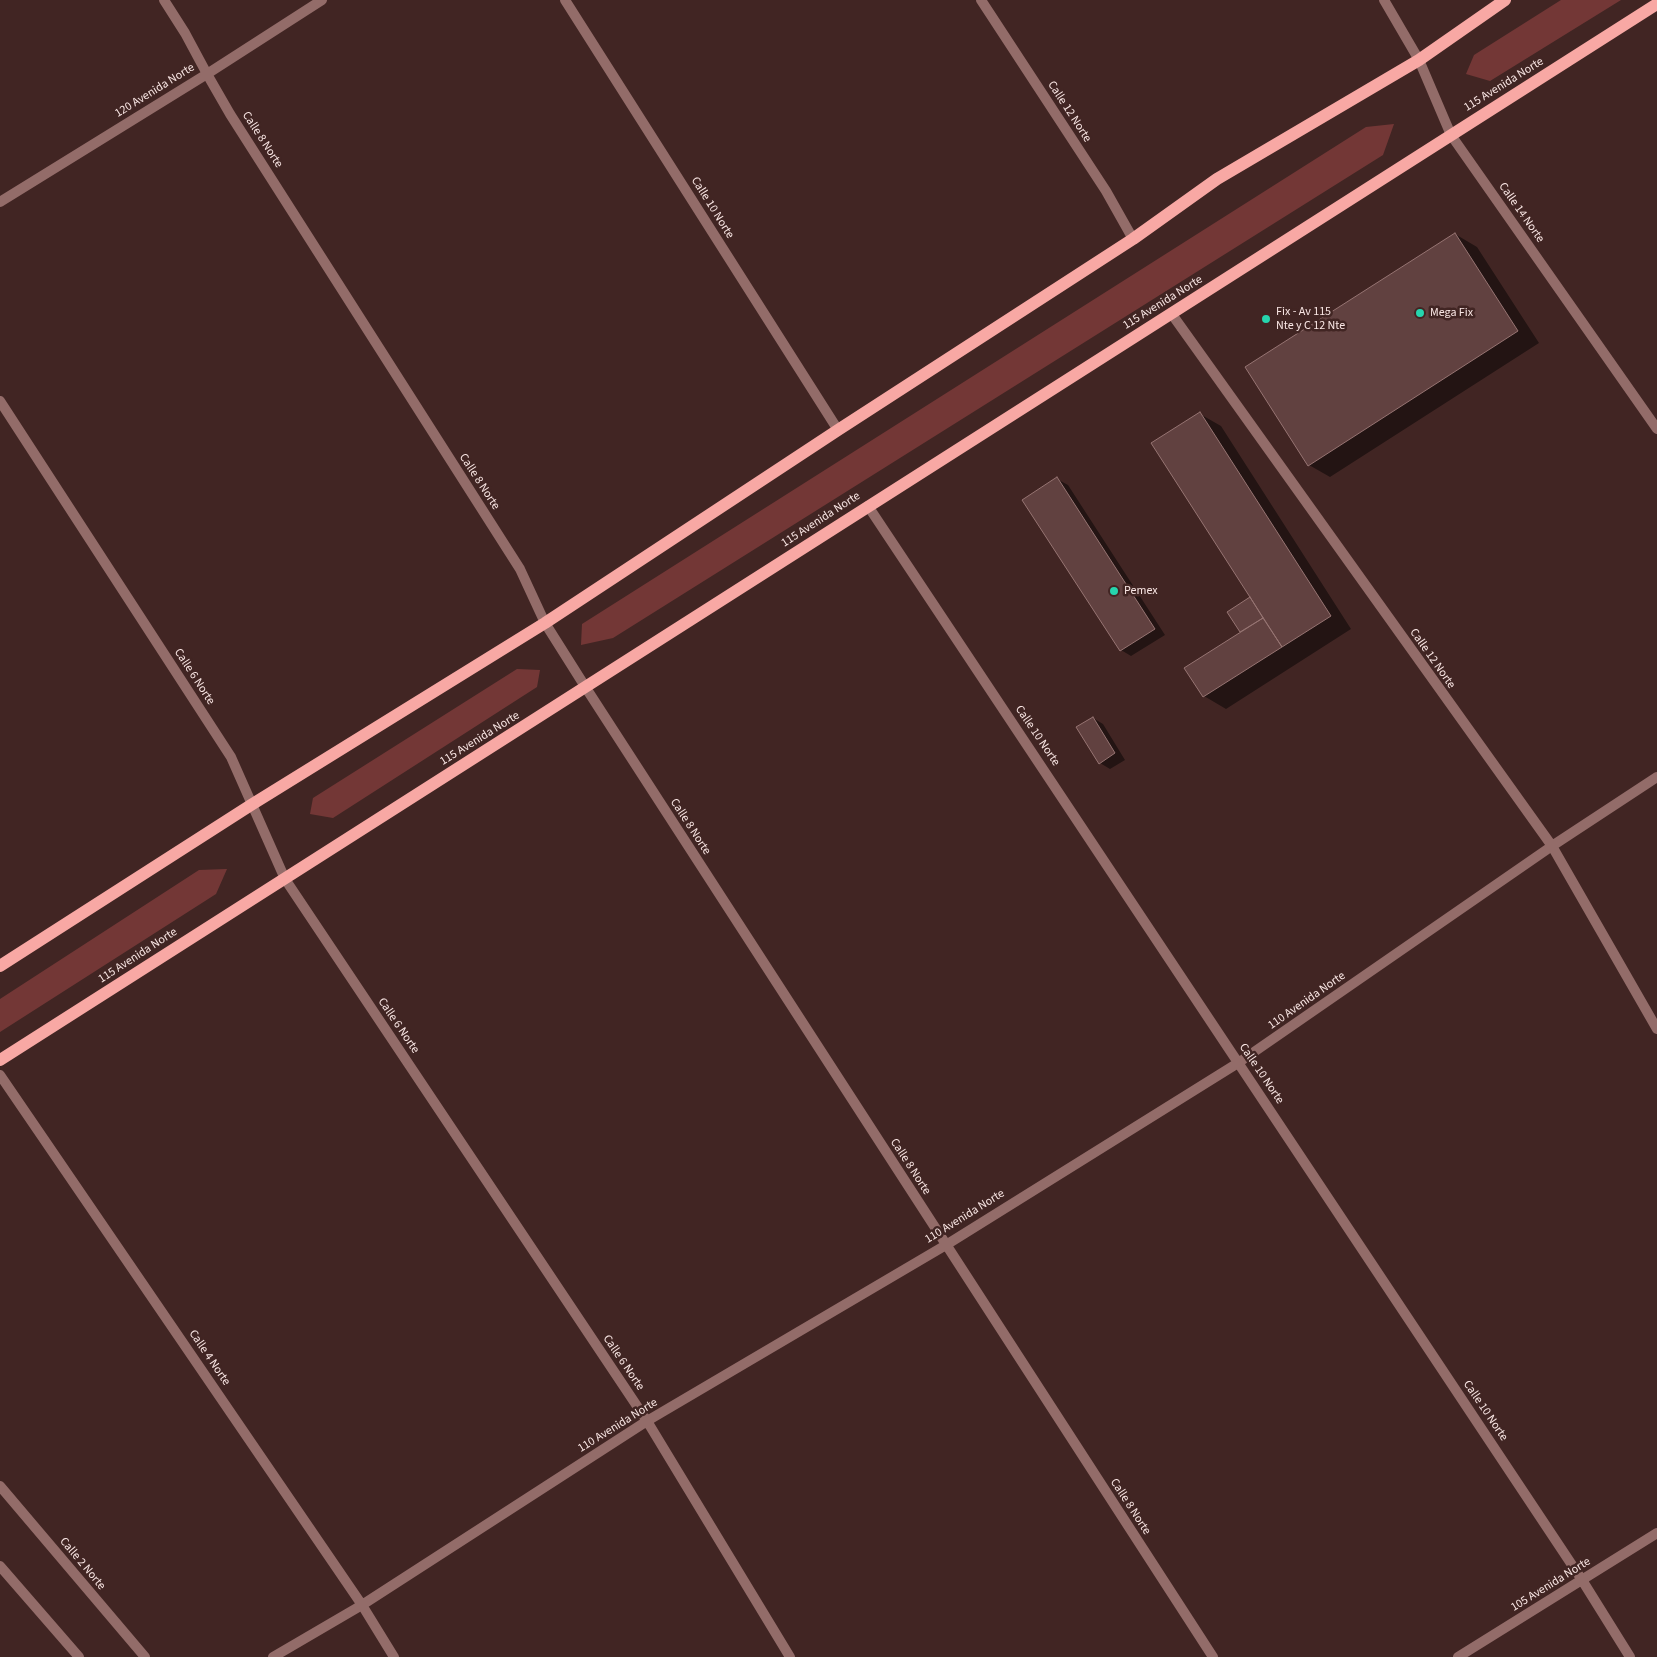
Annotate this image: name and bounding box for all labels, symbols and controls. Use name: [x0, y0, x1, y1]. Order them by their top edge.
street label: 115 Avenida Norte: [1462, 55, 1546, 115]
street label: 120 Avenida Norte: [113, 61, 197, 121]
street label: Calle 12 Norte: [1044, 79, 1094, 145]
street label: Calle 8 Norte: [239, 109, 285, 171]
street label: Calle 10 Norte: [687, 175, 737, 241]
street label: Calle 14 Norte: [1495, 180, 1547, 246]
street label: 115 Avenida Norte: [1121, 273, 1205, 333]
place label: Fix - Av 115 Nte y C 12 Nte: [1276, 305, 1345, 333]
place label: Mega Fix: [1430, 306, 1473, 320]
marker: Mega Fix: [1414, 307, 1426, 319]
marker: Fix - Av 115 Nte y C 12 Nte: [1260, 313, 1272, 325]
street label: Calle 8 Norte: [456, 451, 502, 513]
street label: 115 Avenida Norte: [779, 489, 863, 551]
place label: Pemex: [1124, 584, 1158, 598]
marker: Pemex: [1108, 585, 1120, 597]
street label: Calle 12 Norte: [1406, 626, 1458, 692]
street label: Calle 6 Norte: [171, 646, 217, 708]
street label: Calle 10 Norte: [1011, 703, 1063, 769]
street label: 115 Avenida Norte: [438, 709, 522, 769]
street label: Calle 8 Norte: [667, 796, 713, 858]
street label: 115 Avenida Norte: [96, 925, 180, 987]
street label: 110 Avenida Norte: [1266, 969, 1348, 1033]
street label: Calle 6 Norte: [374, 995, 422, 1057]
street label: Calle 10 Norte: [1235, 1041, 1287, 1107]
street label: Calle 8 Norte: [887, 1136, 933, 1198]
street label: 110 Avenida Norte: [923, 1187, 1007, 1247]
street label: Calle 4 Norte: [185, 1327, 233, 1389]
street label: Calle 6 Norte: [599, 1332, 647, 1394]
street label: Calle 10 Norte: [1459, 1378, 1511, 1444]
street label: 110 Avenida Norte: [576, 1396, 660, 1456]
street label: Calle 8 Norte: [1107, 1476, 1153, 1538]
street label: Calle 2 Norte: [56, 1535, 108, 1593]
street label: 105 Avenida Norte: [1509, 1555, 1593, 1615]

